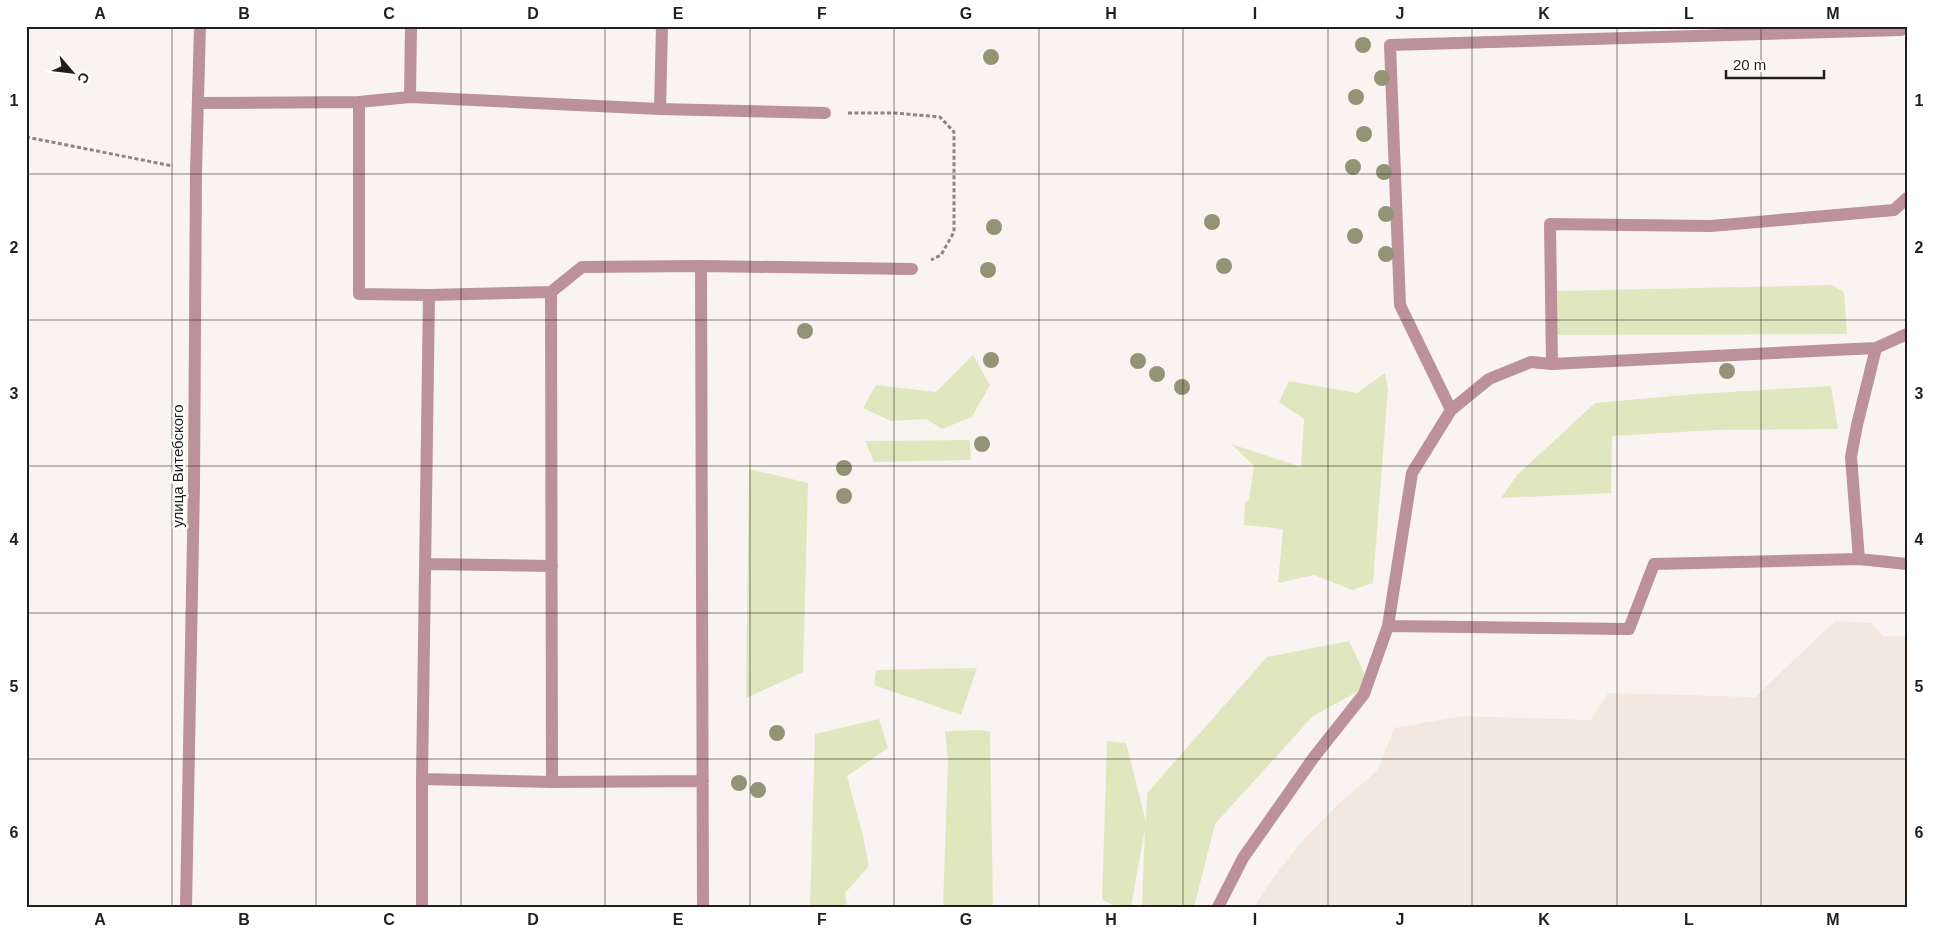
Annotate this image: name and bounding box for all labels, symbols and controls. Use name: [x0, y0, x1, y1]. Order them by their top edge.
text: A: [94, 5, 106, 22]
text: B: [238, 5, 250, 22]
text: C: [383, 5, 395, 22]
text: D: [527, 5, 539, 22]
text: E: [673, 5, 684, 22]
text: F: [817, 5, 827, 22]
text: G: [960, 5, 972, 22]
text: H: [1105, 5, 1117, 22]
text: I: [1253, 5, 1257, 22]
text: J: [1396, 5, 1404, 22]
text: K: [1538, 5, 1550, 22]
text: L: [1684, 5, 1694, 22]
text: M: [1826, 5, 1840, 22]
north arrow: [48, 48, 98, 98]
scale bar: [1726, 48, 1823, 80]
text: 20 m: [1733, 56, 1766, 73]
text: С: [74, 70, 93, 86]
text: 1: [10, 92, 19, 109]
text: 1: [1915, 92, 1924, 109]
text: 2: [10, 239, 19, 256]
text: 2: [1915, 239, 1924, 256]
text: 3: [10, 385, 19, 402]
text: 3: [1915, 385, 1924, 402]
street label: улица Витебского: [169, 404, 186, 528]
text: 4: [10, 531, 19, 548]
text: 4: [1915, 531, 1924, 548]
text: 5: [10, 678, 19, 695]
text: 5: [1915, 678, 1924, 695]
text: 6: [10, 824, 19, 841]
text: 6: [1915, 824, 1924, 841]
text: A: [94, 911, 106, 928]
text: B: [238, 911, 250, 928]
text: C: [383, 911, 395, 928]
text: D: [527, 911, 539, 928]
text: E: [673, 911, 684, 928]
text: F: [817, 911, 827, 928]
text: G: [960, 911, 972, 928]
text: H: [1105, 911, 1117, 928]
text: I: [1253, 911, 1257, 928]
text: J: [1396, 911, 1404, 928]
text: K: [1538, 911, 1550, 928]
text: L: [1684, 911, 1694, 928]
text: M: [1826, 911, 1840, 928]

